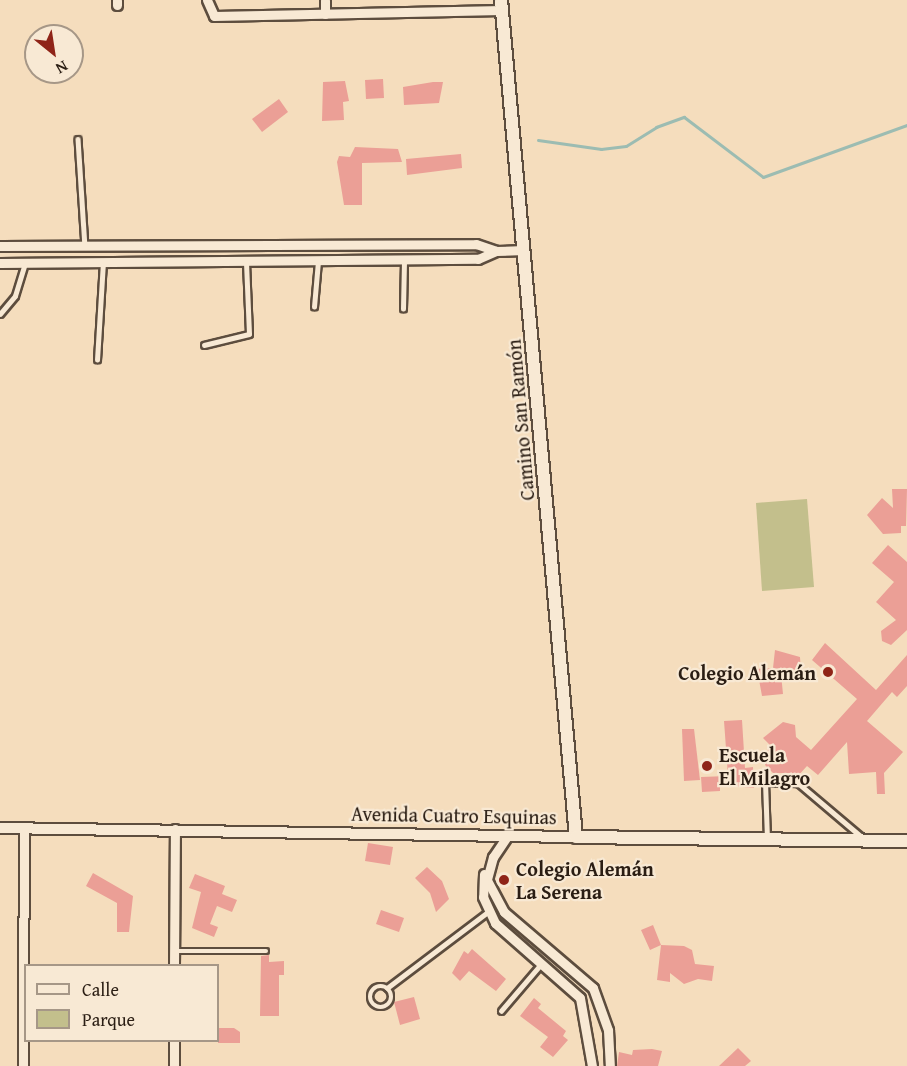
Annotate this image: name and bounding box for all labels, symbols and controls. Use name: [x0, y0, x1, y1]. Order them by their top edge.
north arrow: [24, 24, 84, 84]
text: N: [51, 55, 73, 81]
street label: Camino San Ramón: [501, 338, 539, 502]
place label: Colegio Alemán: [678, 660, 816, 684]
marker: Colegio Alemán: [821, 665, 835, 679]
place label: Escuela El Milagro: [719, 742, 810, 789]
marker: Escuela El Milagro: [700, 759, 714, 773]
street label: Avenida Cuatro Esquinas: [351, 801, 557, 829]
place label: Colegio Alemán La Serena: [516, 856, 654, 903]
marker: Colegio Alemán La Serena: [497, 873, 511, 887]
legend: [24, 964, 219, 1042]
text: Calle: [82, 976, 119, 1003]
text: Parque: [82, 1006, 135, 1033]

